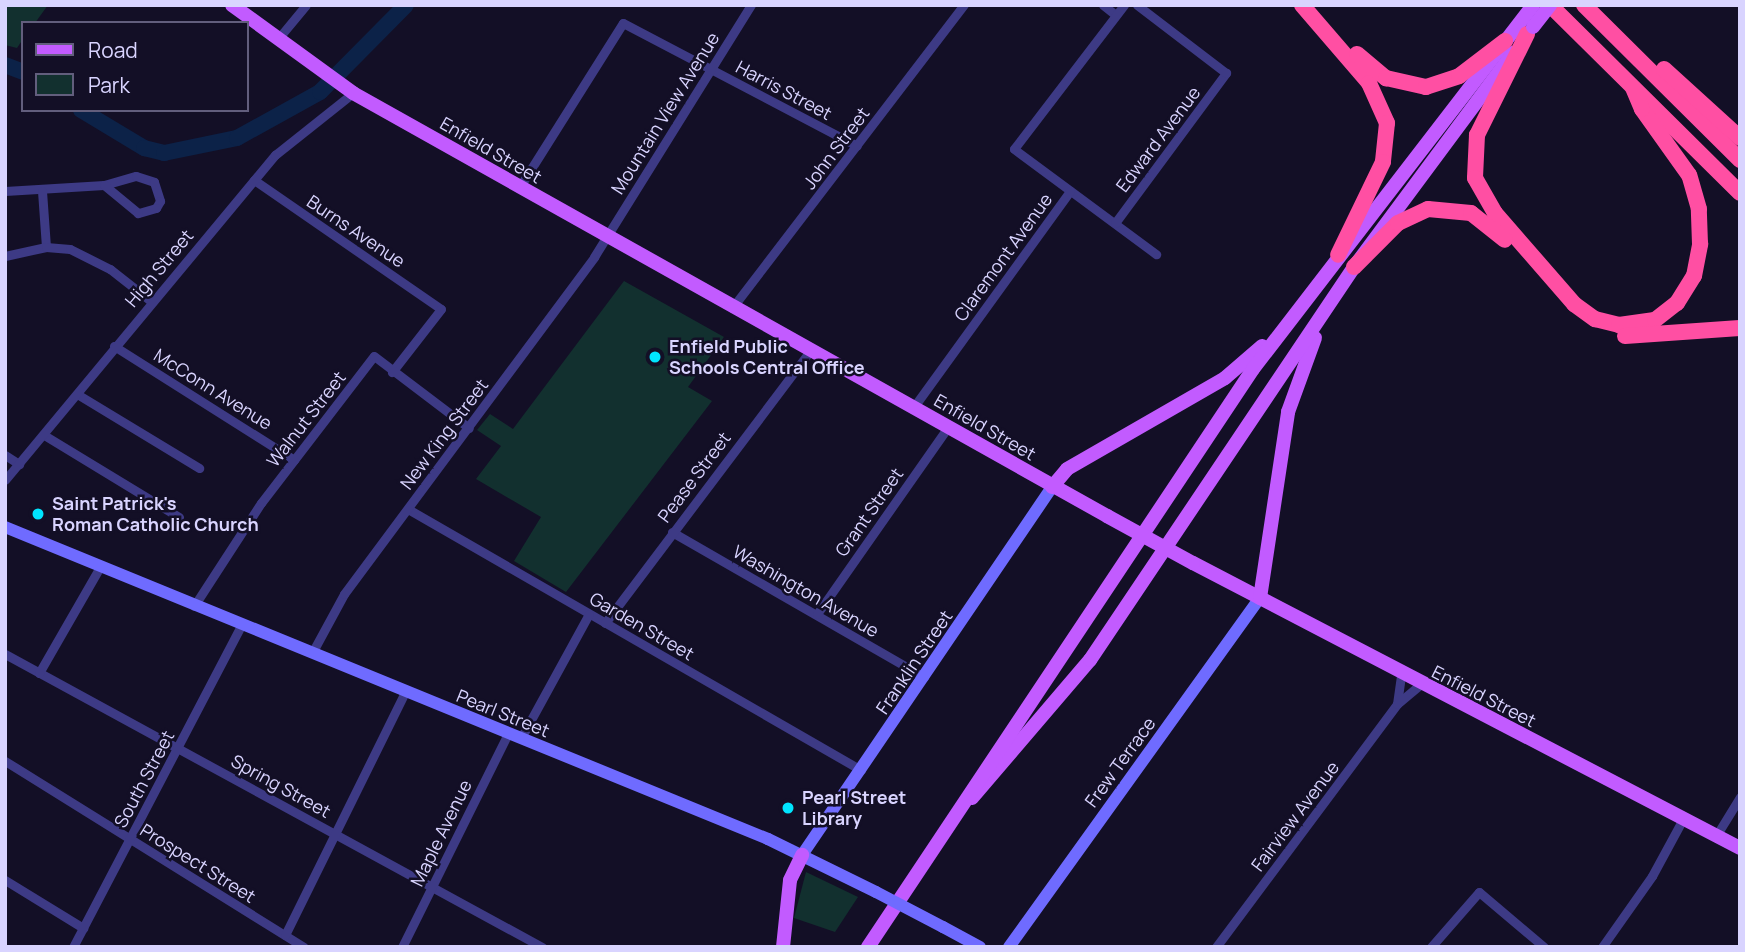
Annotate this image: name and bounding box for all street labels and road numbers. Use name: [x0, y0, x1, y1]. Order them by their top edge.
street label: Mountain View Avenue: [606, 28, 724, 198]
street label: Harris Street: [732, 56, 836, 124]
street label: Edward Avenue: [1111, 82, 1205, 196]
street label: John Street: [798, 103, 874, 193]
street label: Enfield Street: [436, 112, 546, 188]
street label: Claremont Avenue: [949, 189, 1057, 325]
street label: Burns Avenue: [303, 190, 409, 272]
street label: High Street: [120, 225, 198, 311]
street label: McConn Avenue: [150, 344, 276, 434]
street label: Walnut Street: [262, 367, 350, 471]
street label: New King Street: [395, 375, 493, 493]
street label: Enfield Street: [930, 389, 1040, 465]
street label: Pease Street: [653, 428, 735, 526]
street label: Grant Street: [831, 464, 907, 560]
street label: Washington Avenue: [729, 540, 883, 642]
street label: Garden Street: [586, 587, 698, 665]
street label: Franklin Street: [871, 606, 957, 718]
street label: Enfield Street: [1428, 661, 1540, 731]
street label: Pearl Street: [453, 685, 553, 741]
street label: Frew Terrace: [1080, 713, 1160, 811]
street label: South Street: [109, 727, 179, 831]
street label: Spring Street: [228, 750, 334, 822]
street label: Fairview Avenue: [1247, 757, 1343, 875]
street label: Maple Avenue: [406, 776, 476, 890]
street label: Prospect Street: [136, 819, 260, 907]

